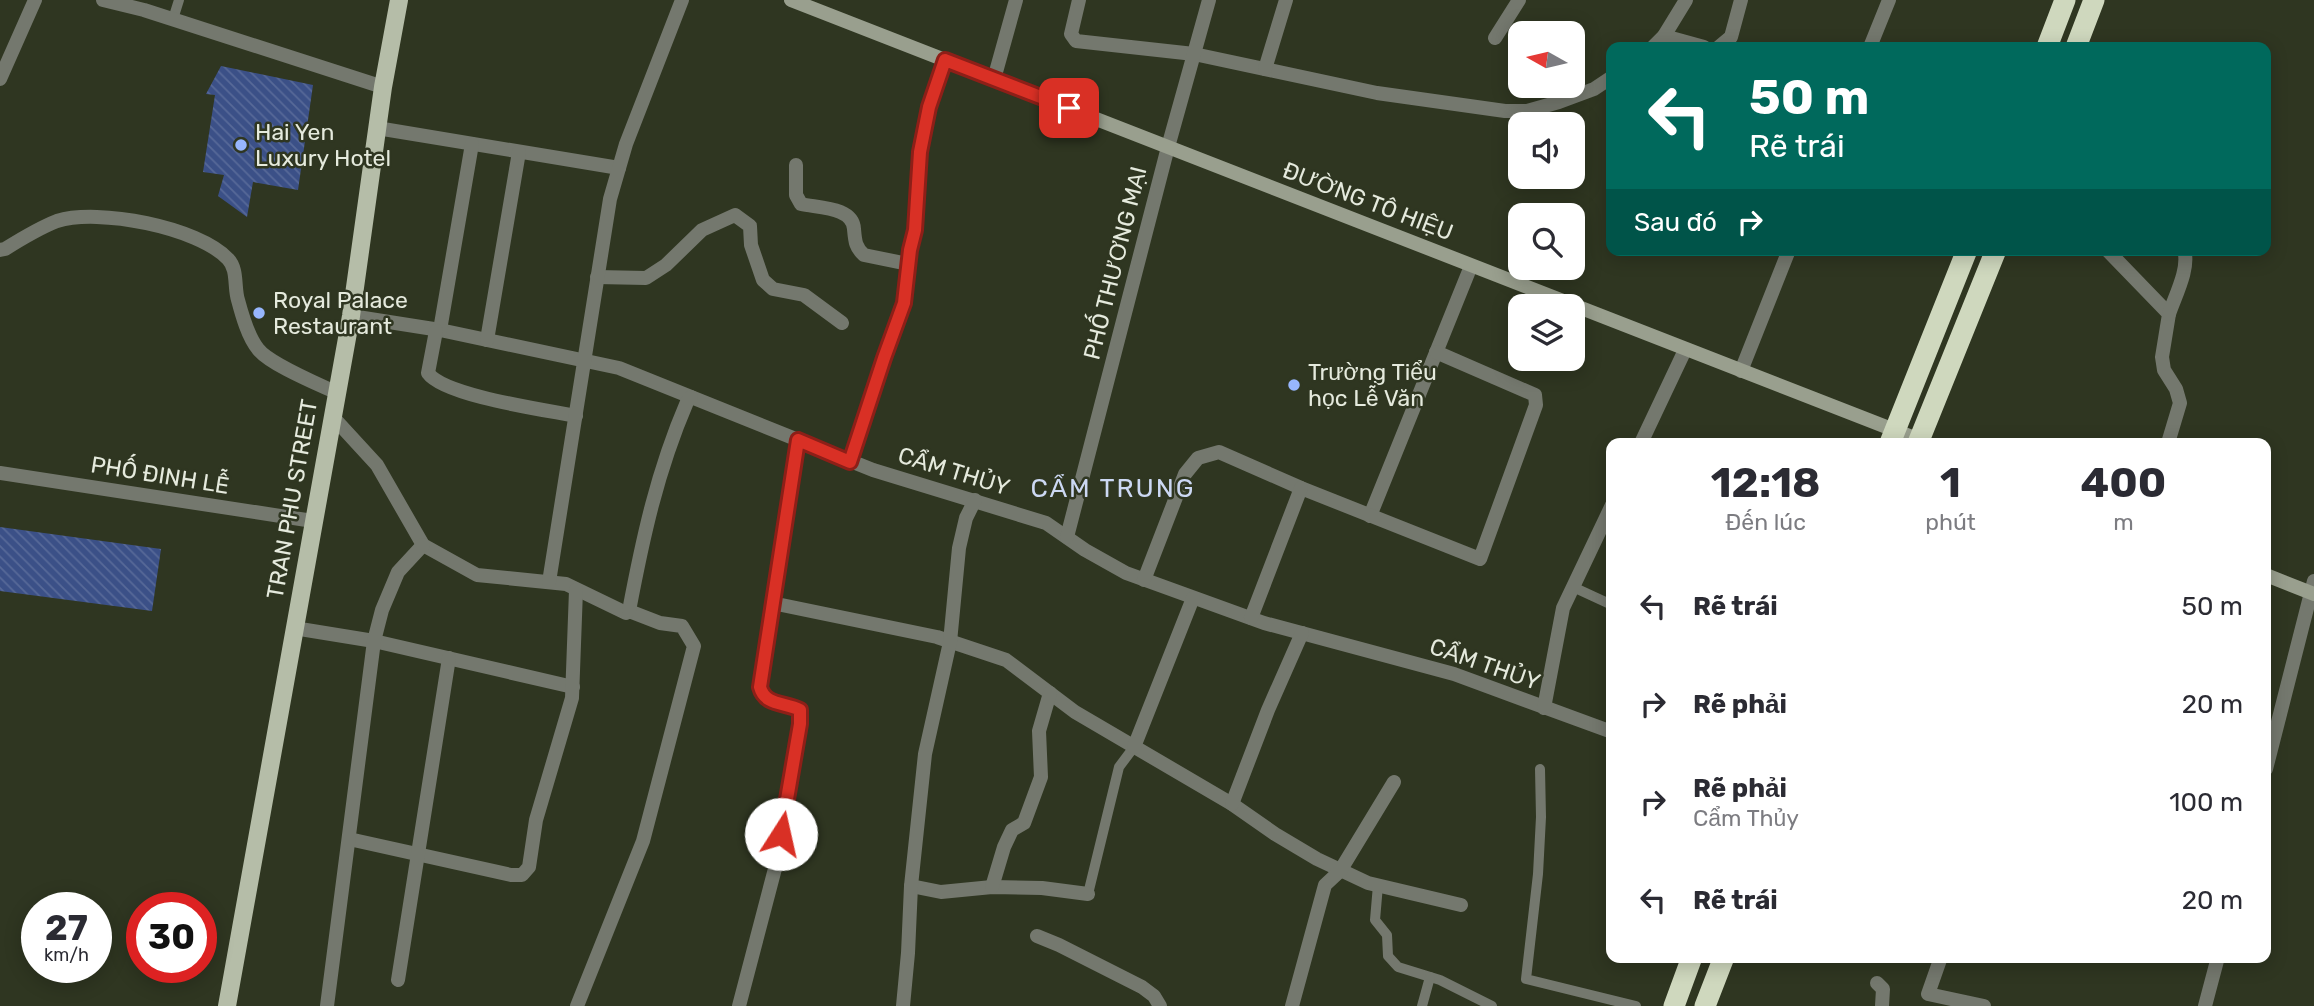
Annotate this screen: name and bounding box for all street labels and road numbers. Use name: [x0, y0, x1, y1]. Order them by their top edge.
street label: ĐƯỜNG TÔ HIỆU: [1279, 156, 1457, 246]
street label: PHỐ THƯƠNG MẠI: [1075, 163, 1153, 362]
street label: TRAN PHU STREET: [261, 397, 323, 601]
street label: CẨM THỦY: [895, 440, 1014, 501]
street label: PHỐ ĐINH LỄ: [89, 448, 232, 500]
street label: CẨM THỦY: [1426, 631, 1544, 696]

